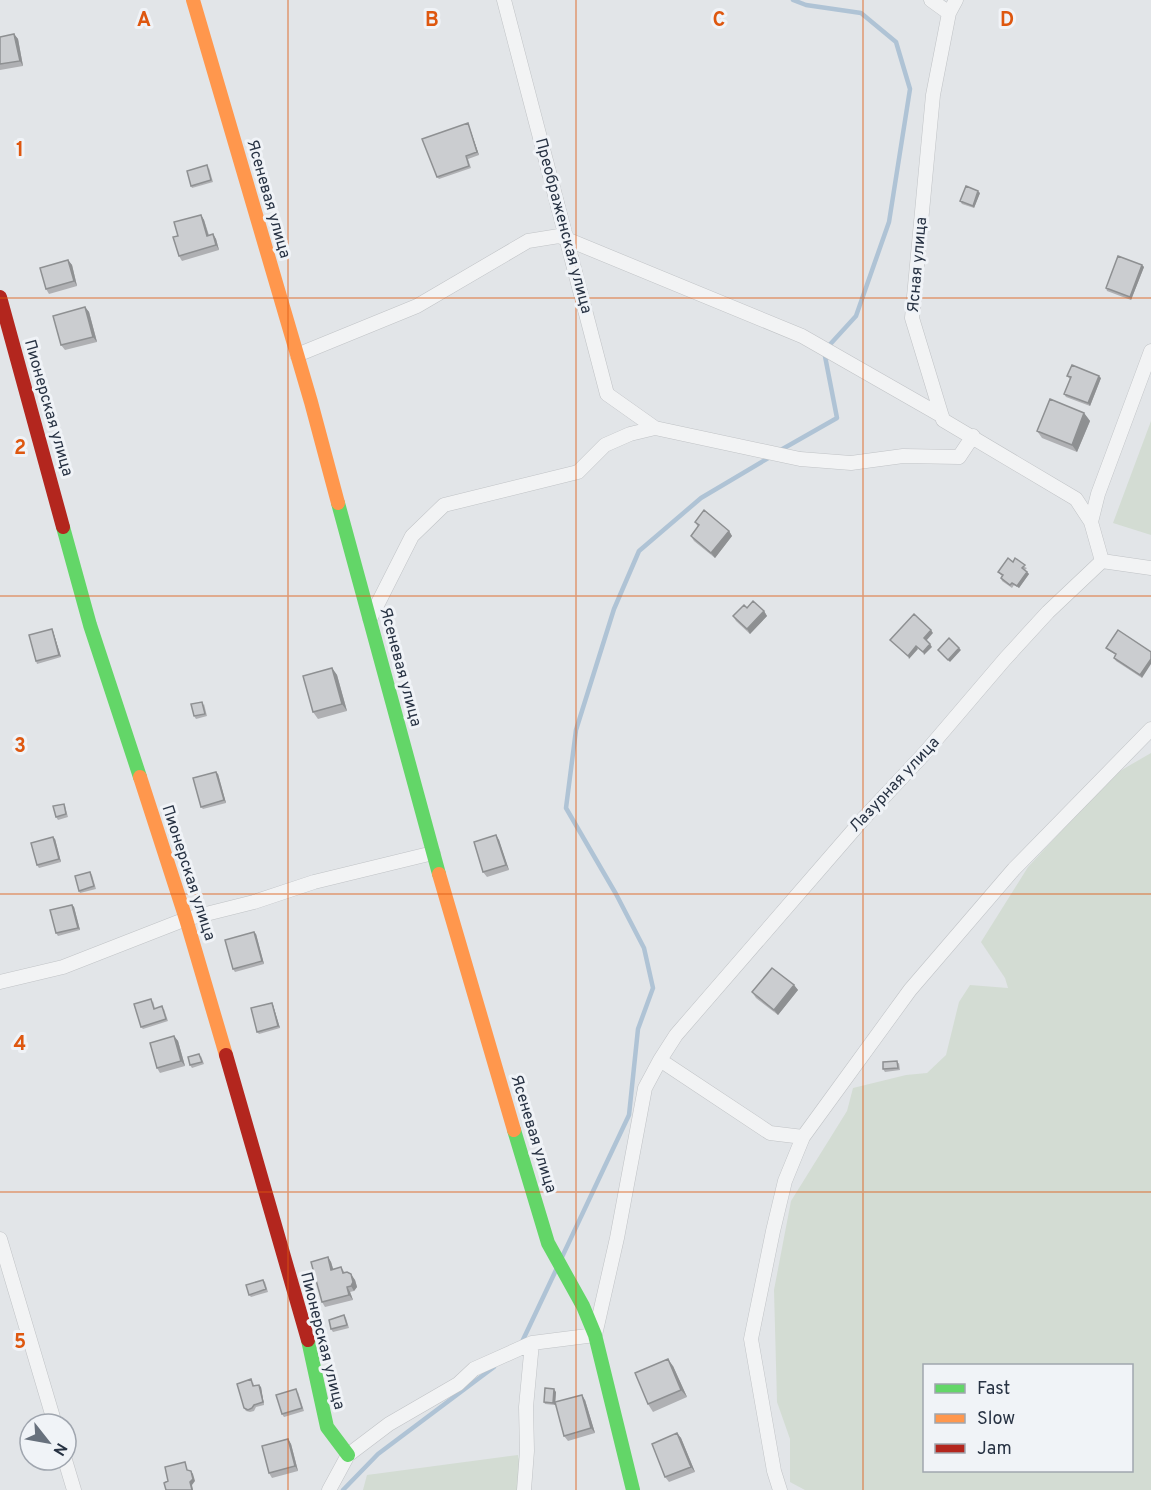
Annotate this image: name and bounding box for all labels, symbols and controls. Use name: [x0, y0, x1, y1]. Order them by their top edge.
text: A: [137, 8, 151, 34]
text: B: [425, 8, 439, 34]
text: C: [713, 8, 725, 34]
text: D: [1000, 8, 1014, 34]
street label: Преображенская улица: [530, 136, 596, 316]
street label: Ясеневая улица: [241, 137, 295, 261]
text: 1: [16, 138, 24, 164]
street label: Ясная улица: [904, 216, 932, 314]
street label: Пионерская улица: [19, 337, 77, 479]
text: 2: [14, 436, 26, 462]
street label: Ясеневая улица: [374, 605, 426, 729]
street label: Лазурная улица: [846, 733, 944, 837]
text: 3: [14, 734, 26, 760]
street label: Пионерская улица: [157, 803, 219, 943]
text: 4: [14, 1032, 26, 1058]
street label: Ясеневая улица: [505, 1072, 561, 1196]
street label: Пионерская улица: [295, 1270, 349, 1412]
text: 5: [14, 1330, 26, 1356]
legend: [923, 1364, 1133, 1472]
text: Fast: [977, 1378, 1010, 1401]
text: Slow: [977, 1408, 1015, 1431]
north arrow: [18, 1412, 78, 1472]
text: Jam: [977, 1438, 1012, 1461]
text: N: [48, 1439, 71, 1459]

